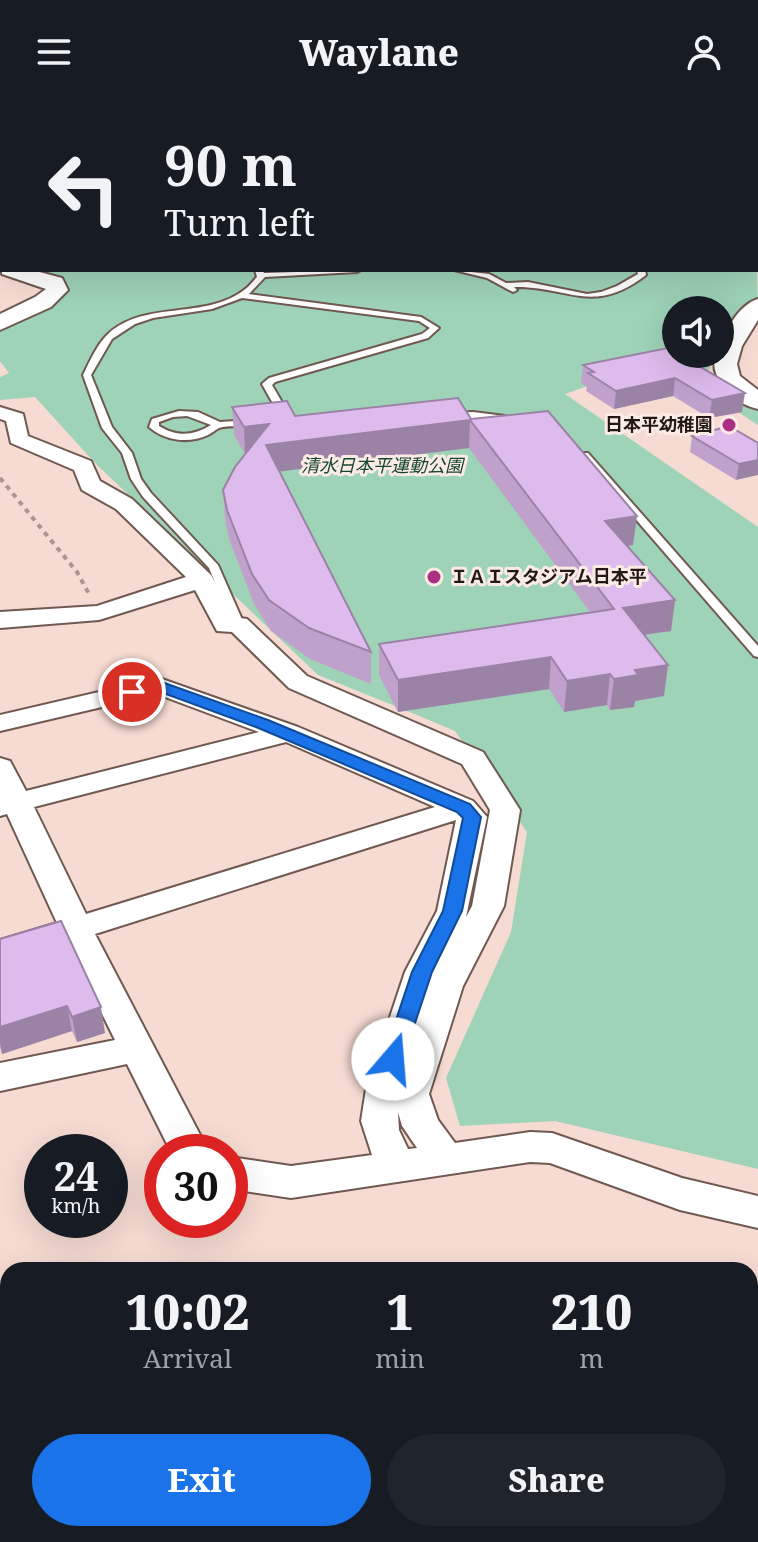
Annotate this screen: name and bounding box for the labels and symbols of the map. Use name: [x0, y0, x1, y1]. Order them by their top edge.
place label: 日本平幼稚園: [605, 412, 713, 436]
marker: 日本平幼稚園: [720, 416, 738, 434]
park label: 清水日本平運動公園: [301, 453, 466, 477]
place label: ＩＡＩスタジアム日本平: [450, 564, 647, 588]
marker: ＩＡＩスタジアム日本平: [425, 568, 443, 586]
pin: [98, 658, 166, 726]
position arrow: [351, 1017, 435, 1101]
speed limit sign: 30: [144, 1134, 248, 1238]

